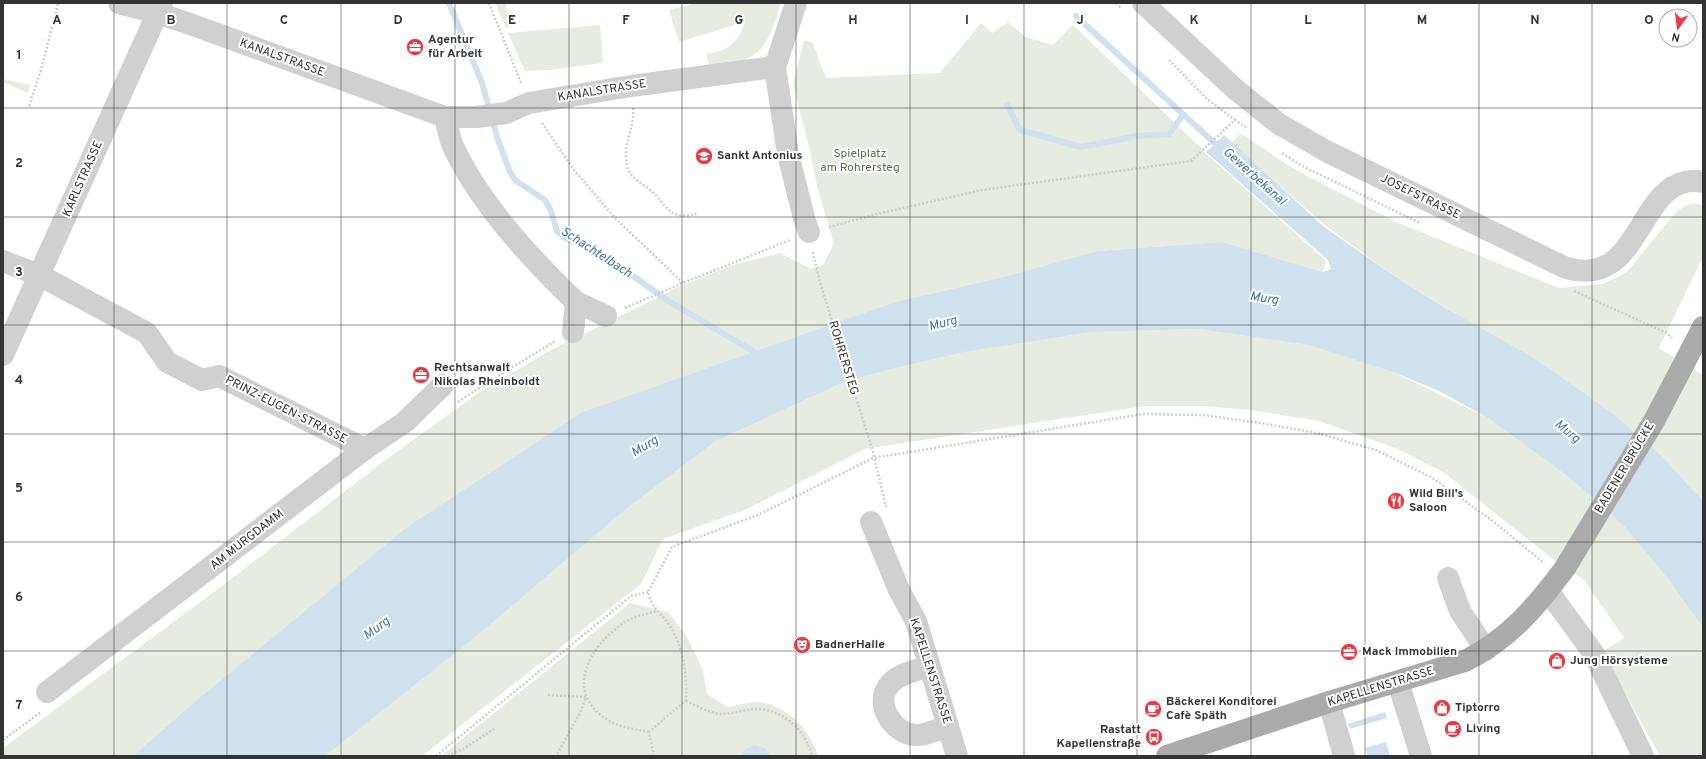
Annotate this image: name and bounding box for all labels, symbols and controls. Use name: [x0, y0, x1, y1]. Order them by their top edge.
north arrow: [1658, 8, 1698, 48]
text: A: [52, 13, 62, 29]
text: B: [167, 13, 176, 29]
text: C: [280, 13, 288, 29]
text: D: [393, 13, 403, 29]
text: E: [508, 13, 516, 29]
text: F: [622, 13, 630, 29]
text: G: [735, 13, 744, 29]
text: H: [848, 13, 858, 29]
text: I: [965, 13, 969, 29]
text: J: [1076, 13, 1084, 29]
text: K: [1189, 13, 1199, 29]
text: L: [1304, 13, 1312, 29]
text: M: [1417, 13, 1427, 29]
text: N: [1530, 13, 1540, 29]
text: O: [1644, 13, 1654, 29]
text: N: [1670, 29, 1681, 44]
place label: Agentur für Arbeit: [428, 32, 483, 62]
street label: KANALSTRASSE: [237, 35, 327, 81]
office icon: Agentur für Arbeit: [405, 37, 425, 57]
text: 1: [16, 48, 22, 64]
street label: KANALSTRASSE: [557, 76, 647, 106]
street label: KARLSTRASSE: [59, 139, 107, 219]
water label: Gewerbekanal: [1219, 144, 1289, 210]
school or university icon: Sankt Antonius: [694, 146, 714, 166]
park label: Spielplatz am Rohrersteg: [820, 146, 900, 176]
place label: Sankt Antonius: [717, 148, 803, 164]
text: 2: [15, 156, 23, 172]
street label: JOSEFSTRASSE: [1377, 171, 1463, 223]
water label: Schachtelbach: [557, 224, 635, 282]
text: 3: [15, 265, 23, 281]
water label: Murg: [1249, 289, 1280, 309]
water label: Murg: [927, 313, 960, 335]
street label: ROHRERSTEG: [824, 319, 862, 397]
place label: Rechtsanwalt Nikolas Rheinboldt: [434, 360, 540, 390]
office icon: Rechtsanwalt Nikolas Rheinboldt: [411, 365, 431, 385]
street label: PRINZ-EUGEN-STRASSE: [222, 372, 350, 448]
text: 4: [15, 373, 23, 389]
water label: Murg: [1551, 417, 1584, 448]
street label: BADENER BRÜCKE: [1591, 419, 1659, 517]
water label: Murg: [629, 432, 662, 461]
text: 5: [15, 481, 23, 497]
place label: Wild Bill's Saloon: [1409, 486, 1464, 516]
restaurant icon: Wild Bill's Saloon: [1386, 491, 1406, 511]
street label: AM MURGDAMM: [207, 506, 287, 574]
text: 6: [15, 590, 23, 606]
water label: Murg: [361, 614, 394, 644]
street label: KAPELLENSTRASSE: [905, 616, 955, 726]
theatre icon: BadnerHalle: [792, 635, 812, 655]
place label: BadnerHalle: [815, 637, 885, 653]
office icon: Mack Immobilien: [1339, 642, 1359, 662]
place label: Mack Immobilien: [1362, 644, 1457, 660]
shop icon: Jung Hörsysteme: [1547, 651, 1567, 671]
place label: Jung Hörsysteme: [1570, 653, 1668, 669]
street label: KAPELLENSTRASSE: [1326, 663, 1436, 711]
place label: Bäckerei Konditorei Cafè Späth: [1166, 694, 1277, 724]
text: 7: [16, 698, 23, 714]
shop icon: Tiptorro: [1432, 698, 1452, 718]
cafe icon: Bäckerei Konditorei Cafè Späth: [1143, 699, 1163, 719]
place label: Tiptorro: [1455, 700, 1500, 716]
cafe icon: Living: [1443, 719, 1463, 739]
place label: Living: [1466, 721, 1500, 737]
place label: Rastatt Kapellenstraße: [1057, 722, 1141, 752]
bus stop icon: Rastatt Kapellenstraße: [1144, 727, 1164, 747]

